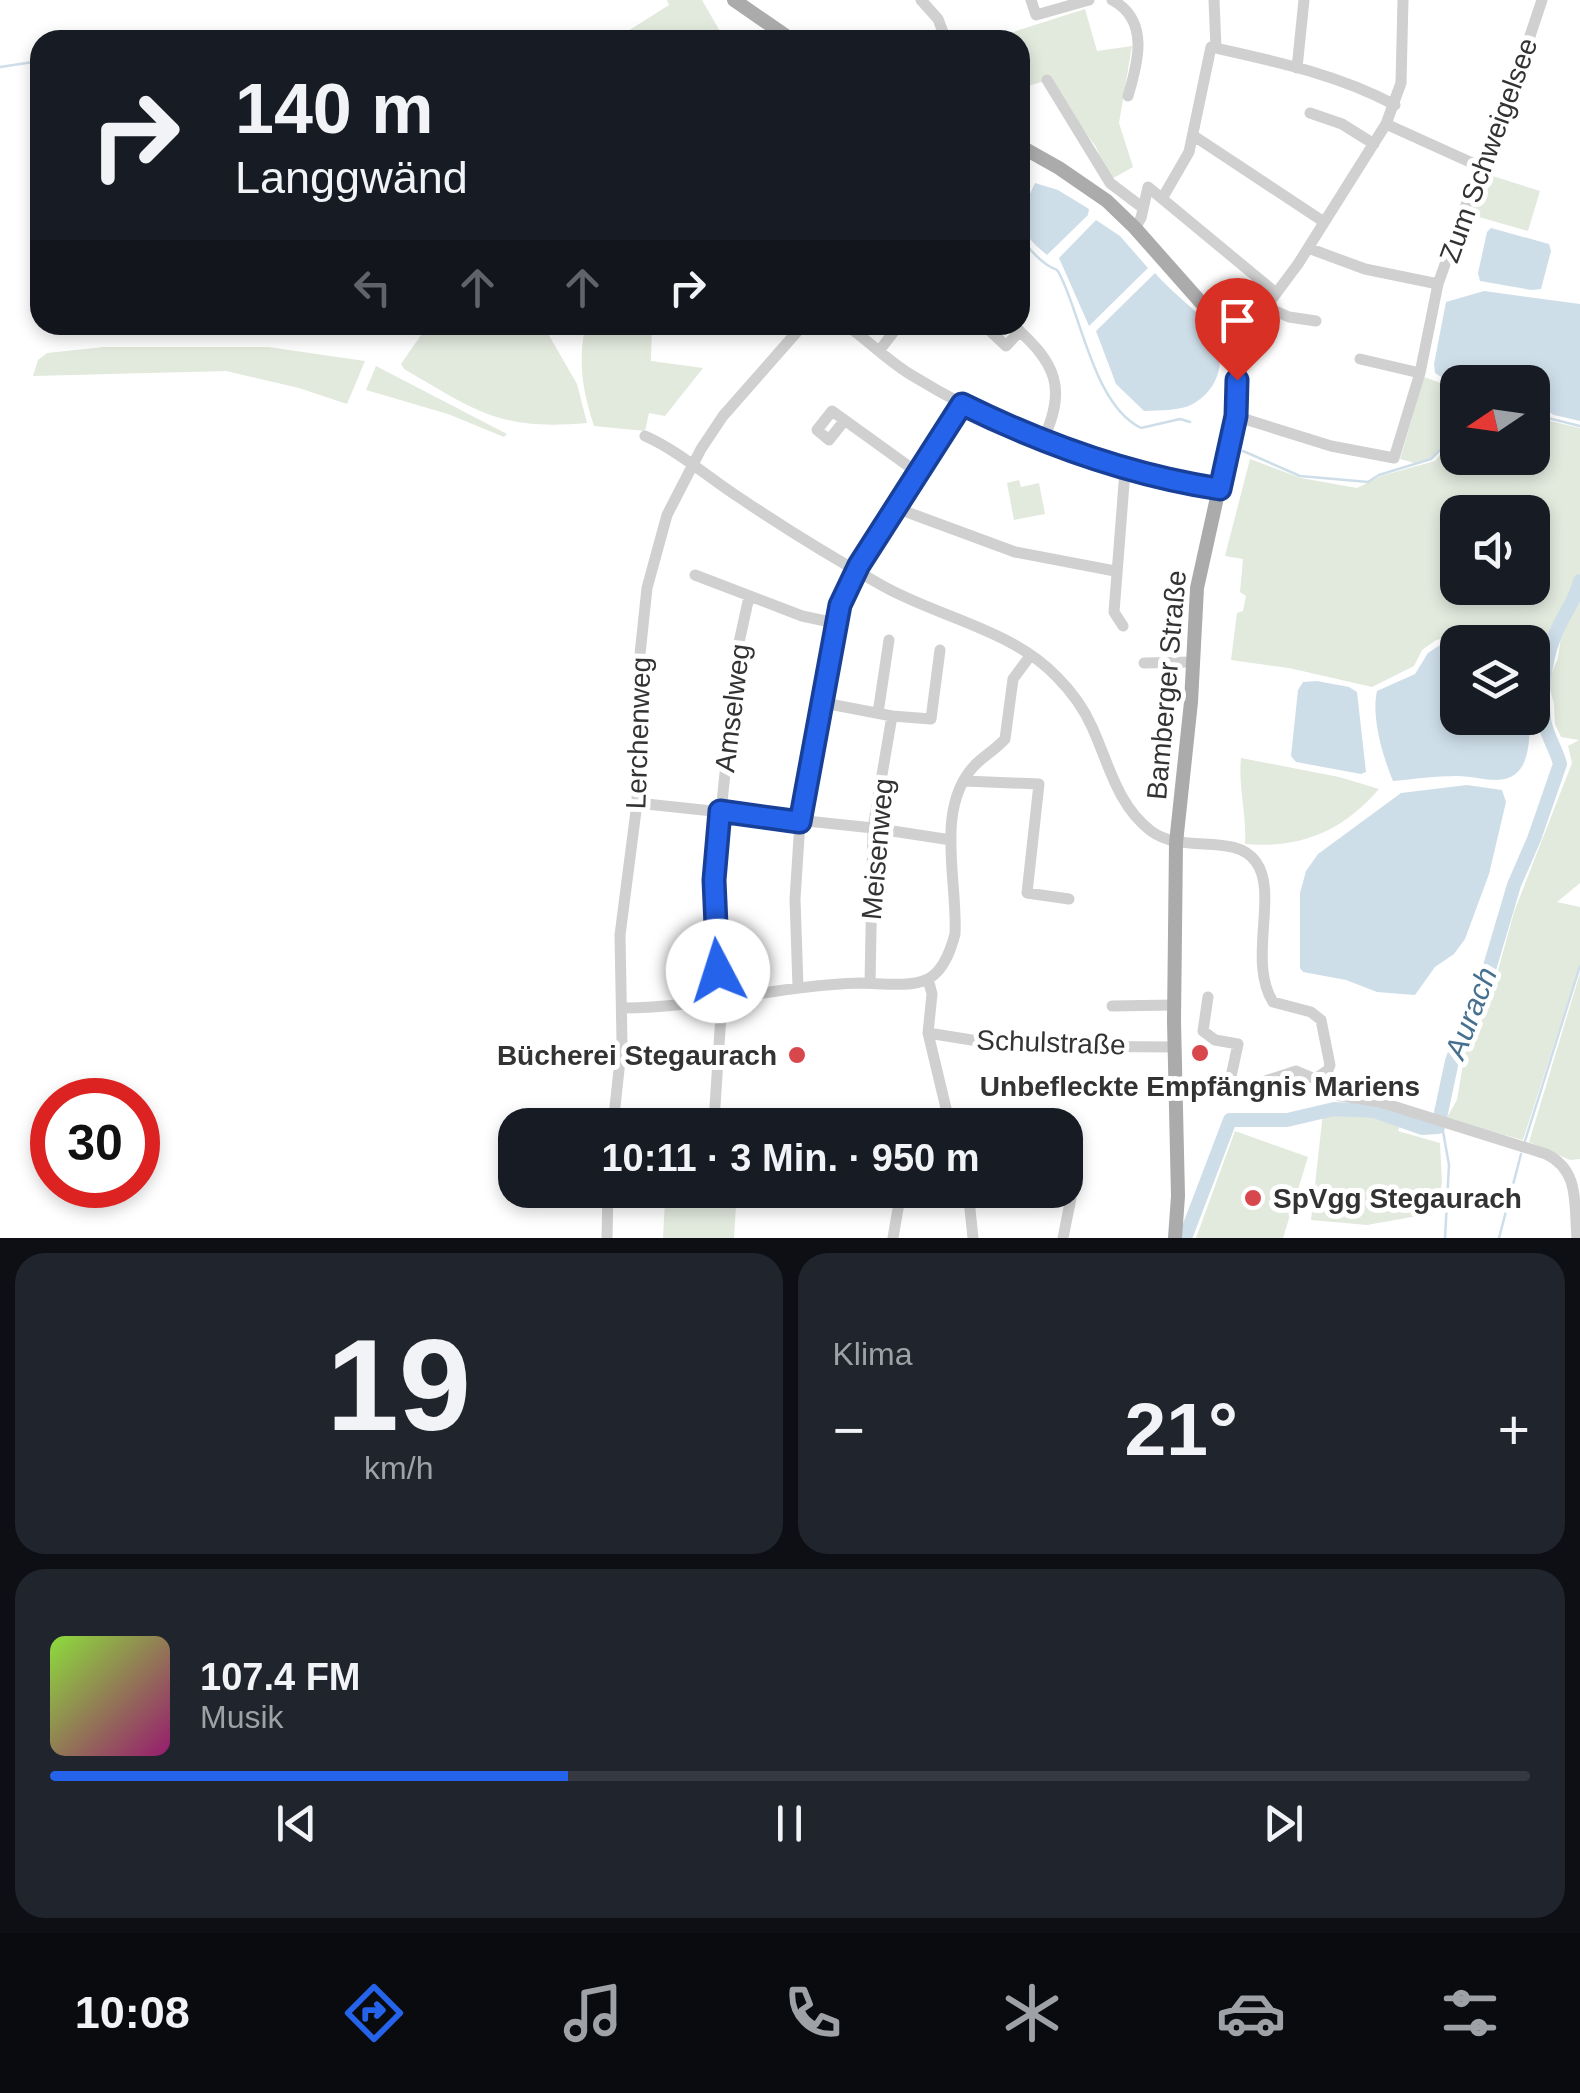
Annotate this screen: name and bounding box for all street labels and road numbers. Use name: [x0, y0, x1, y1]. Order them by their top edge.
street label: Zum Schweigelsee: [1433, 34, 1543, 267]
street label: Bamberger Straße: [1141, 569, 1192, 801]
street label: Amselweg: [709, 642, 756, 774]
street label: Lerchenweg: [620, 656, 657, 810]
street label: Meisenweg: [856, 777, 899, 921]
street label: Schulstraße: [976, 1024, 1126, 1061]

